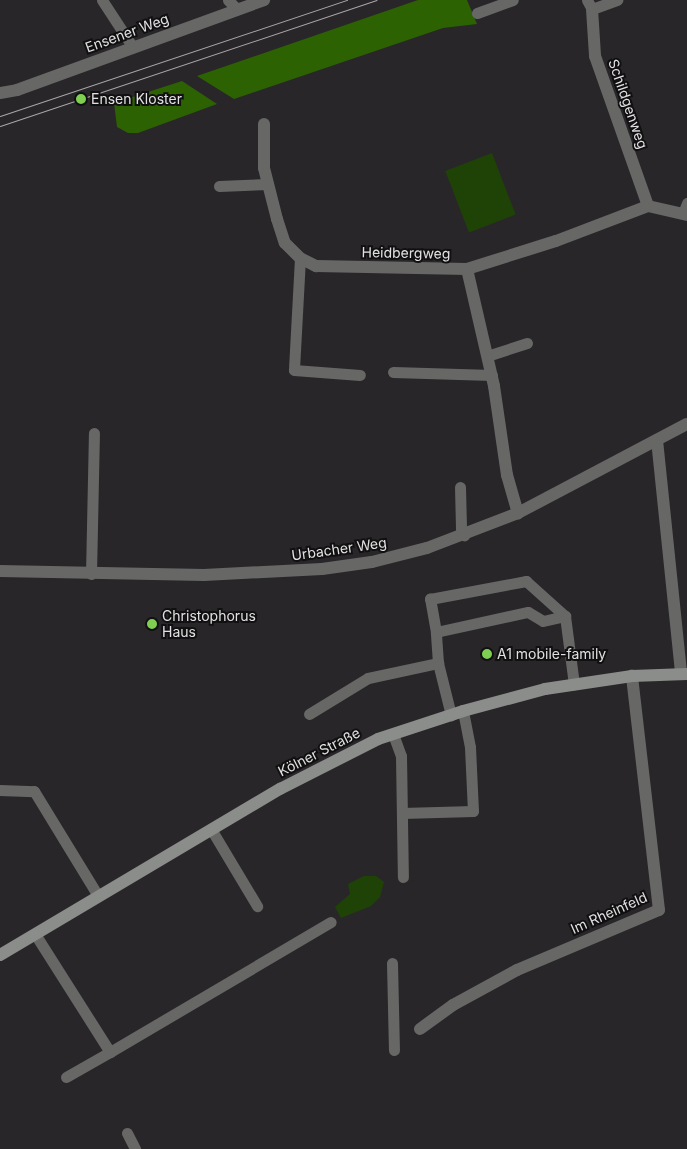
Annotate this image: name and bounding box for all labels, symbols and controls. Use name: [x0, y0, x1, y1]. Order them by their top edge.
street label: Ensener Weg: [83, 10, 171, 56]
street label: Schildgenweg: [605, 57, 651, 151]
place label: Ensen Kloster: [91, 91, 182, 107]
marker: Ensen Kloster: [75, 93, 87, 105]
street label: Heidbergweg: [361, 244, 451, 262]
street label: Urbacher Weg: [290, 534, 388, 564]
place label: Christophorus Haus: [162, 608, 256, 640]
marker: Christophorus Haus: [146, 618, 158, 630]
place label: A1 mobile-family: [497, 646, 606, 662]
marker: A1 mobile-family: [481, 648, 493, 660]
street label: Kölner Straße: [275, 724, 363, 780]
street label: Im Rheinfeld: [568, 889, 650, 937]

